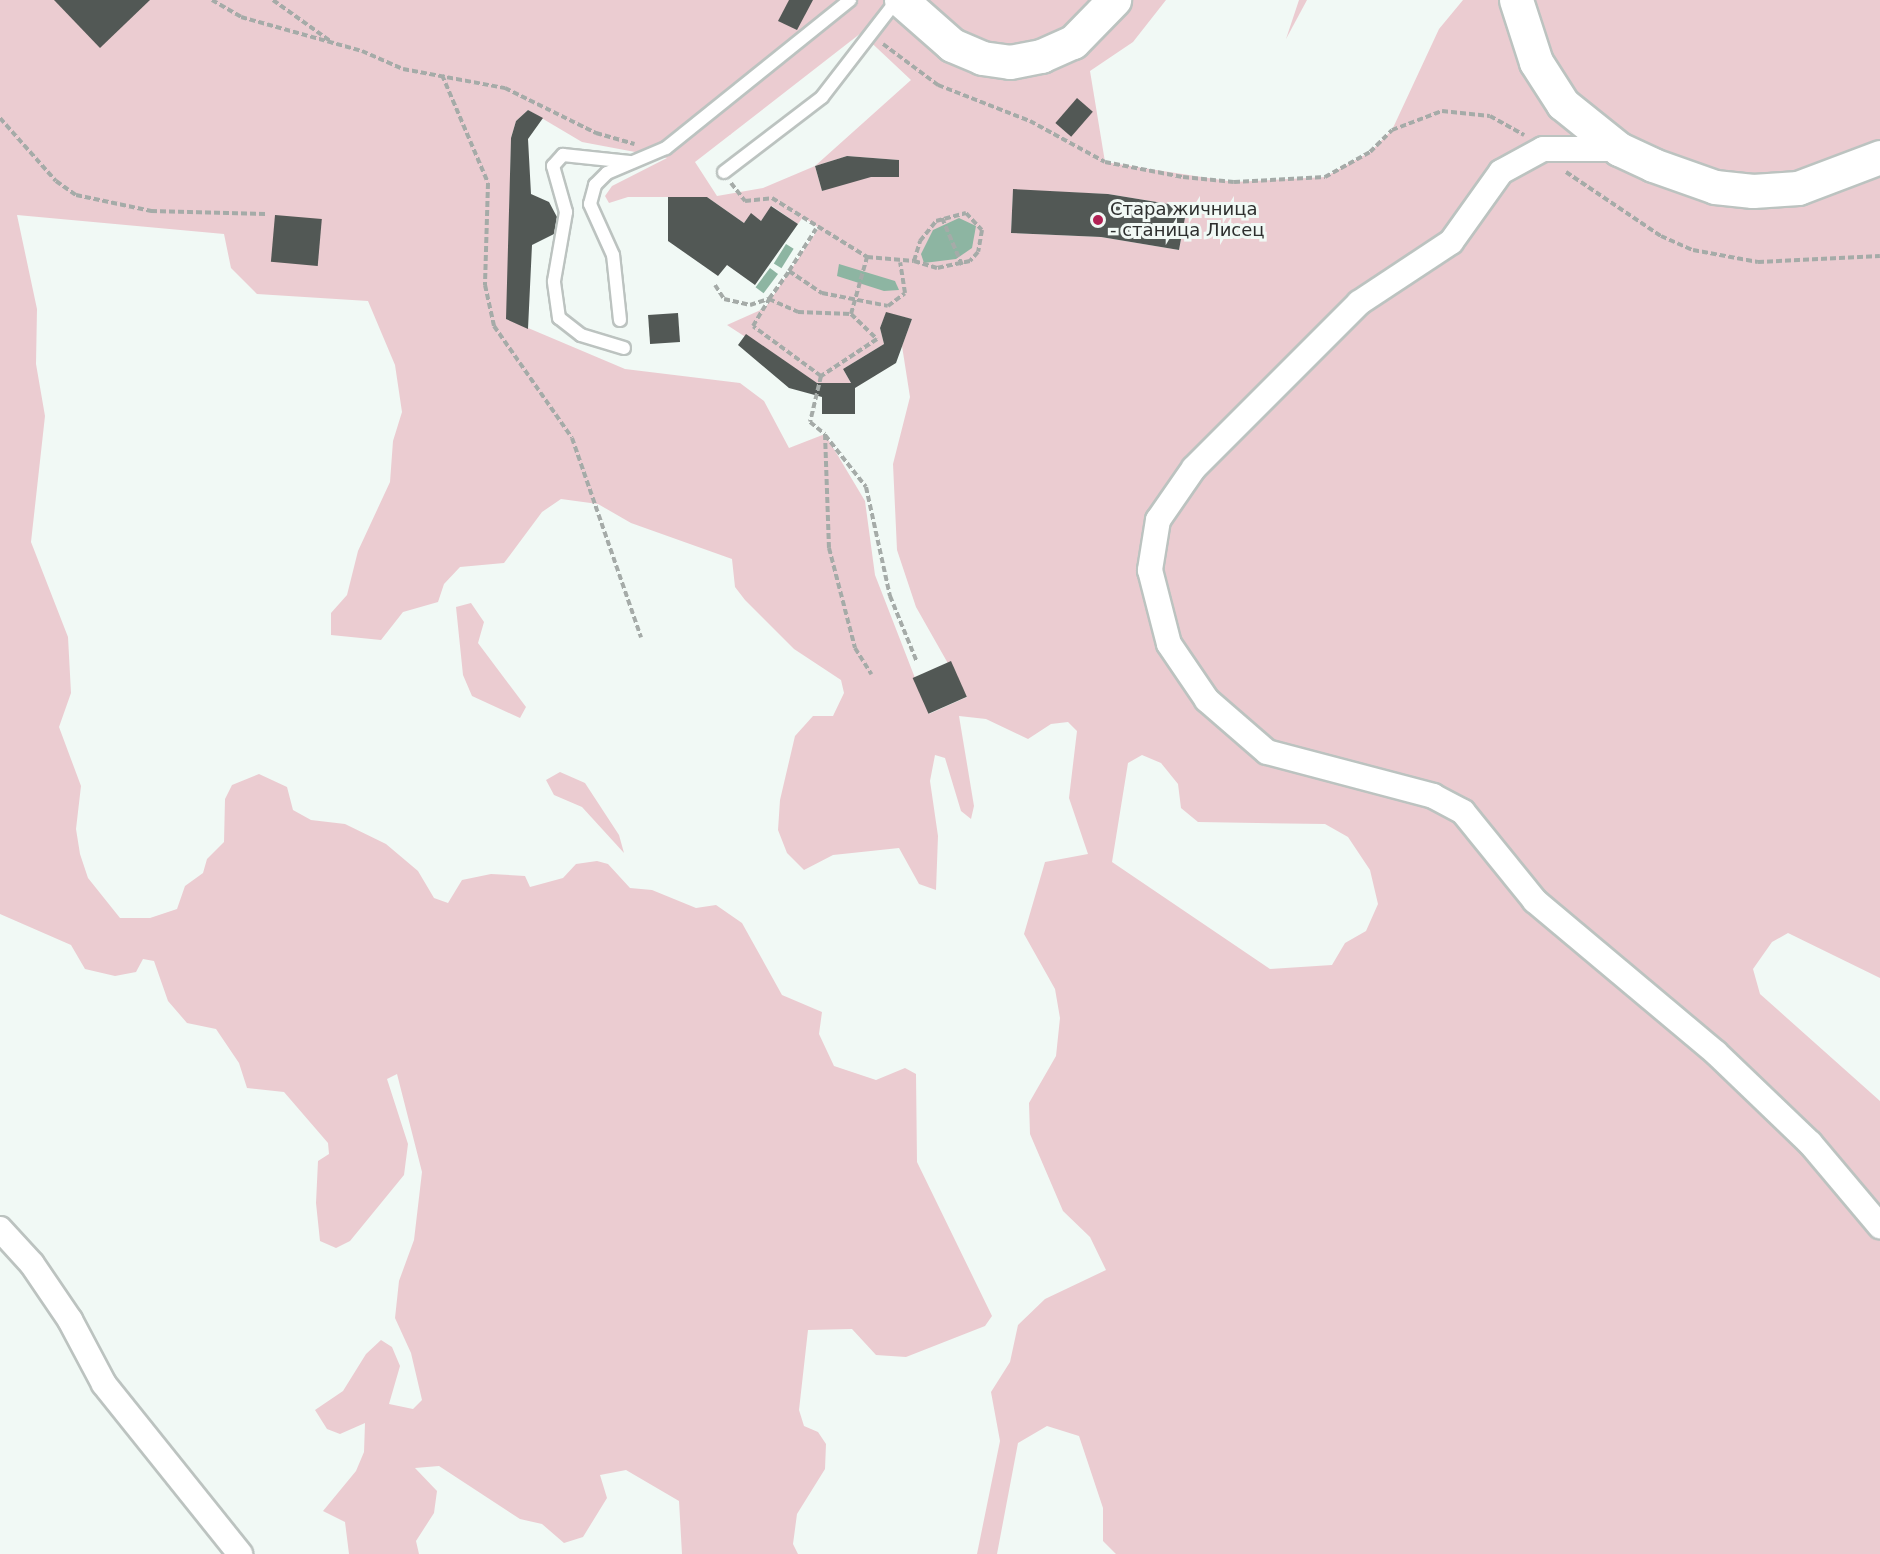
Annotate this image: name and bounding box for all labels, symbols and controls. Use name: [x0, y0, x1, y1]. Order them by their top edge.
place label: Стара жичница - станица Лисец: [1110, 199, 1265, 242]
marker: Стара жичница - станица Лисец: [1091, 213, 1105, 227]

